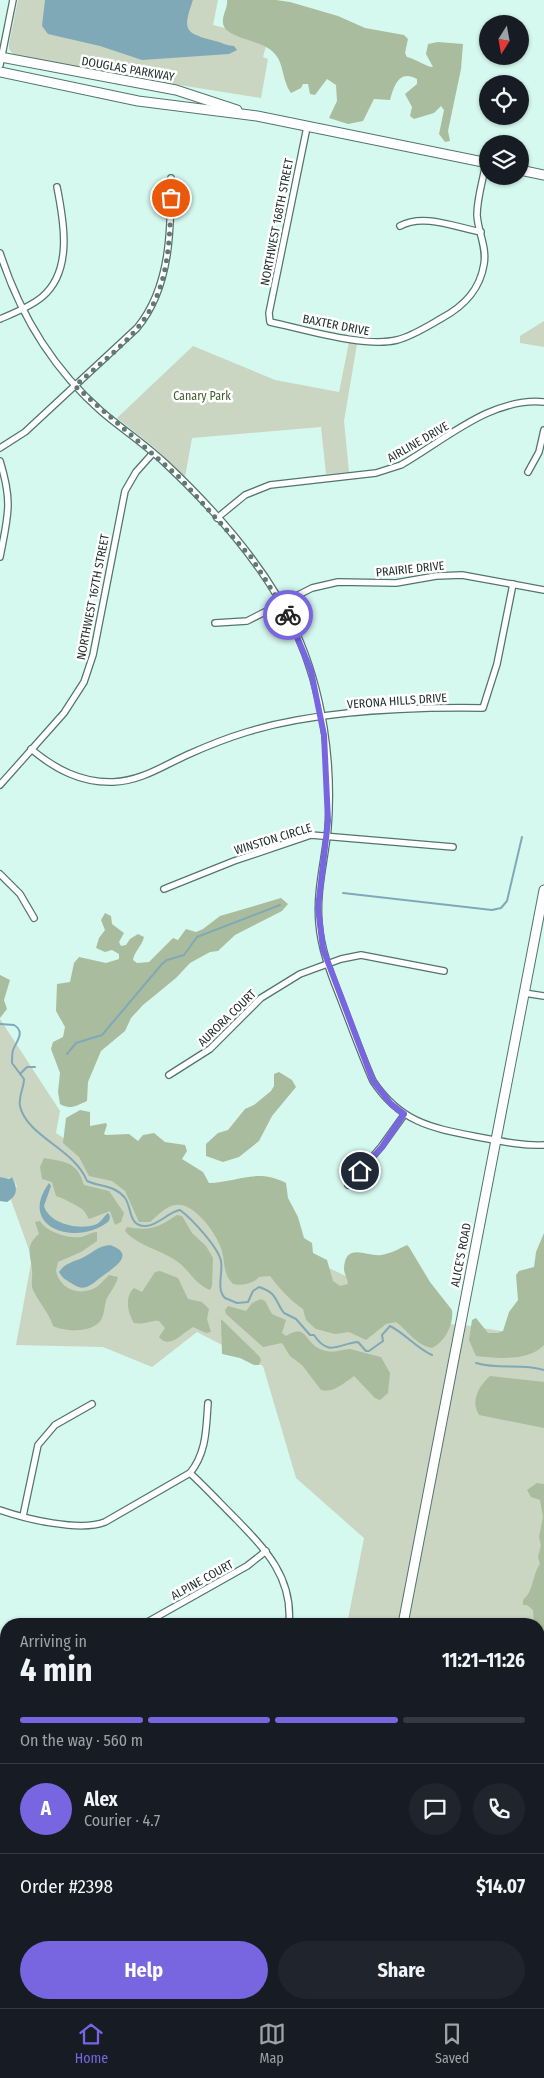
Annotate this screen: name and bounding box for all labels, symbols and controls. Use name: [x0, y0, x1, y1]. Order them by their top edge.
north arrow: [479, 15, 529, 65]
map controls: [479, 15, 529, 185]
street label: DOUGLAS PARKWAY: [80, 54, 176, 84]
button: locate: [479, 75, 529, 125]
button: layers: [479, 135, 529, 185]
street label: NORTHWEST 168TH STREET: [258, 157, 296, 287]
pin: [150, 177, 192, 219]
icon: bag: [157, 184, 185, 212]
street label: BAXTER DRIVE: [301, 312, 371, 338]
park label: Canary Park: [173, 389, 231, 403]
street label: AIRLINE DRIVE: [385, 419, 452, 465]
street label: NORTHWEST 167TH STREET: [74, 532, 112, 661]
street label: PRAIRIE DRIVE: [375, 558, 445, 580]
courier: [263, 590, 313, 640]
icon: bike: [274, 601, 302, 629]
street label: VERONA HILLS DRIVE: [347, 690, 448, 711]
street label: WINSTON CIRCLE: [232, 820, 314, 857]
street label: AURORA COURT: [195, 987, 259, 1049]
pin: [339, 1150, 381, 1192]
icon: home: [346, 1157, 374, 1185]
street label: ALICE'S ROAD: [448, 1222, 474, 1288]
street label: ALPINE COURT: [168, 1557, 236, 1603]
text: Arriving in: [20, 1632, 87, 1651]
text: 11:21–11:26: [442, 1649, 525, 1672]
text: 4 min: [20, 1651, 93, 1689]
text: On the way · 560 m: [20, 1731, 143, 1750]
button: chat: [409, 1783, 461, 1835]
button: phone: [473, 1783, 525, 1835]
text: Alex: [84, 1788, 118, 1811]
text: A: [41, 1797, 51, 1820]
text: Courier · 4.7: [84, 1811, 160, 1830]
text: Order #2398: [20, 1875, 113, 1898]
text: $14.07: [476, 1875, 525, 1898]
button: Help: [20, 1941, 268, 1999]
button: Share: [278, 1941, 525, 1999]
tab: Home: [75, 2020, 108, 2067]
tab: Map: [258, 2020, 286, 2067]
tab: Saved: [435, 2020, 469, 2067]

